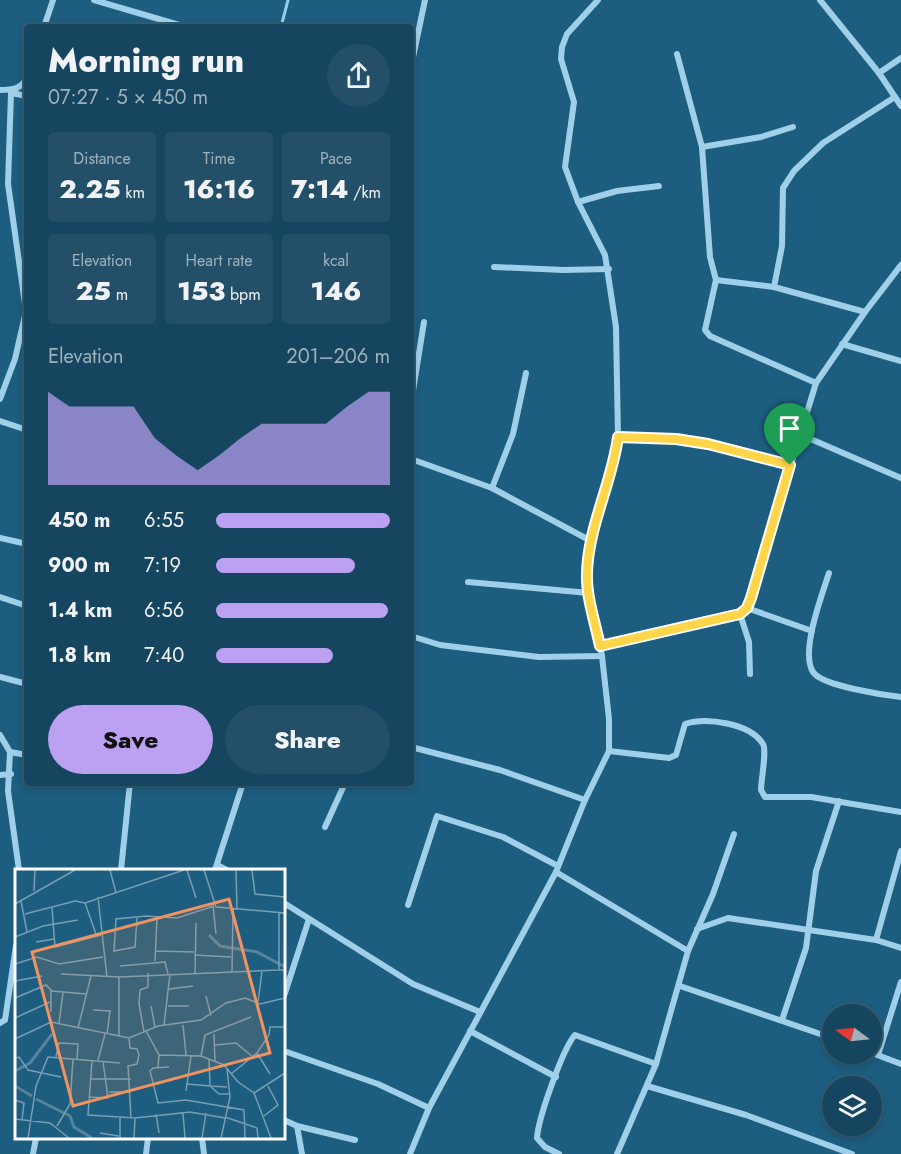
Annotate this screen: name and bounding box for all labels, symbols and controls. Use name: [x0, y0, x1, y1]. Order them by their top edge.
text: Morning run: [48, 37, 244, 84]
button: share: [327, 44, 390, 107]
text: 07:27 · 5 × 450 m: [48, 83, 208, 112]
text: Distance: [73, 147, 131, 170]
text: Time: [203, 147, 235, 170]
text: Pace: [320, 147, 352, 170]
text: 2.25: [59, 170, 121, 208]
text: 16:16: [183, 170, 255, 208]
text: 7:14: [291, 170, 349, 208]
text: km: [121, 181, 145, 204]
text: /km: [349, 181, 381, 204]
text: Elevation: [72, 249, 132, 272]
text: Heart rate: [186, 249, 252, 272]
text: kcal: [323, 249, 349, 272]
text: 25: [76, 272, 111, 310]
text: 153: [177, 272, 225, 310]
text: 146: [311, 272, 361, 310]
text: m: [111, 283, 128, 306]
text: bpm: [225, 283, 261, 306]
text: Elevation: [48, 342, 123, 371]
text: 201–206 m: [286, 342, 390, 371]
pin: [764, 403, 815, 465]
icon: arrive: [773, 412, 806, 445]
text: 450 m: [48, 506, 111, 535]
text: 6:55: [144, 506, 184, 535]
text: 900 m: [48, 551, 110, 580]
text: 7:19: [144, 551, 181, 580]
text: 1.4 km: [48, 596, 113, 625]
text: 6:56: [144, 596, 184, 625]
text: 1.8 km: [48, 641, 111, 670]
text: 7:40: [144, 641, 184, 670]
button: Save: [48, 705, 213, 774]
button: Share: [225, 705, 390, 774]
inset map: [15, 869, 285, 1139]
north arrow: [822, 1004, 882, 1064]
map controls: [822, 1004, 882, 1136]
button: layers: [822, 1076, 882, 1136]

